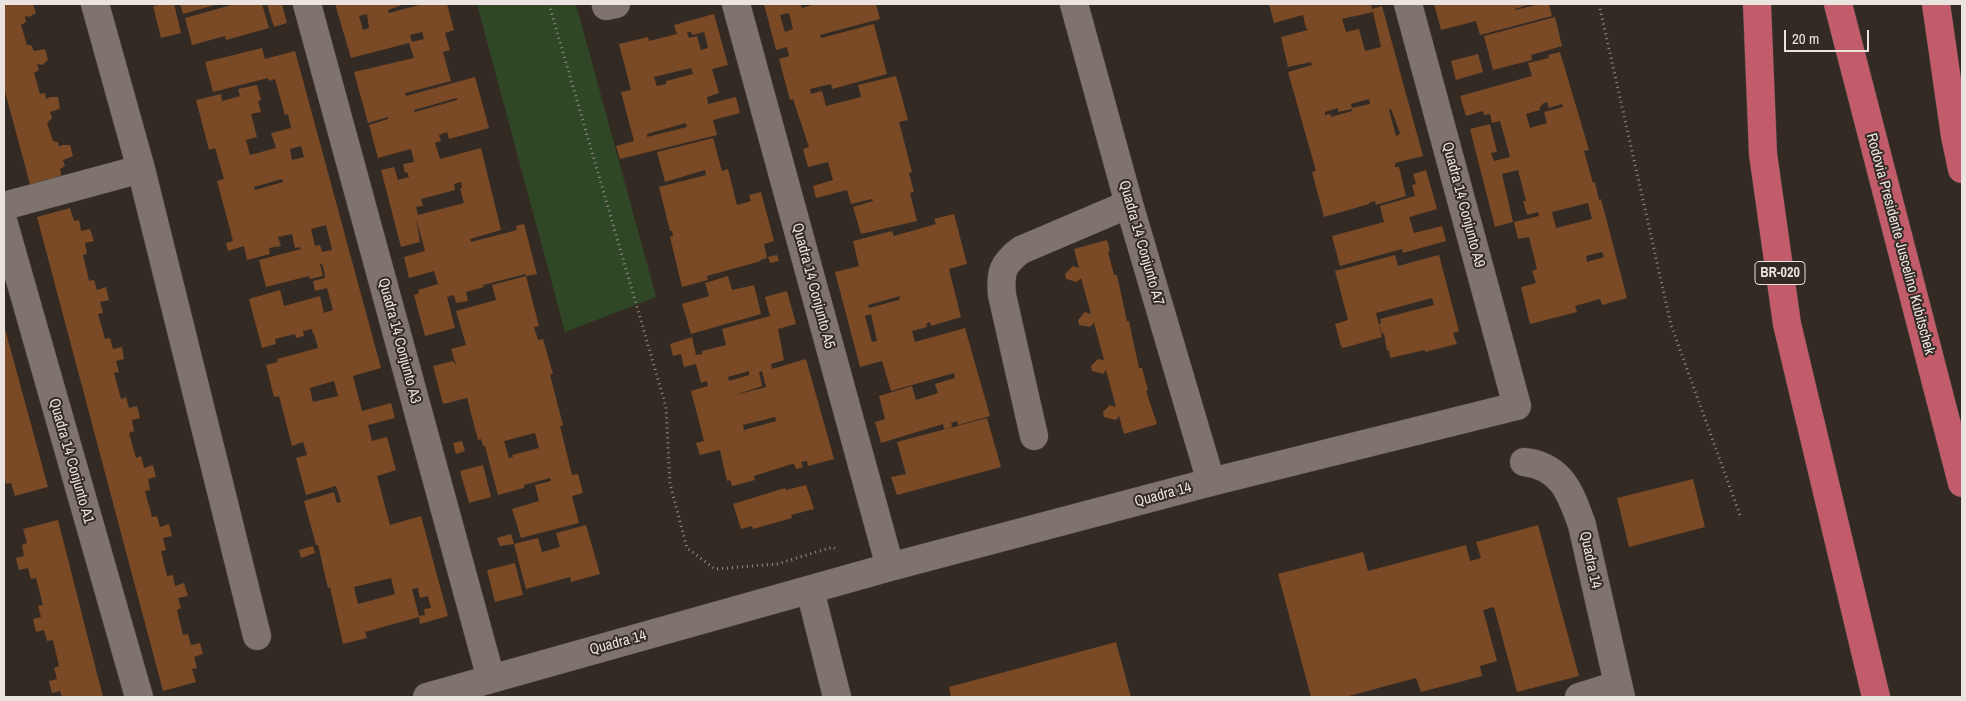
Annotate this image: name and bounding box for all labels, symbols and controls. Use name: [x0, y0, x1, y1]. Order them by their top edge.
scale bar: [1786, 20, 1871, 52]
text: 20 m: [1792, 28, 1819, 49]
street label: Rodovia Presidente Juscelino Kubitschek: [1862, 131, 1938, 357]
street label: Quadra 14 Conjunto A9: [1438, 140, 1488, 270]
street label: Quadra 14 Conjunto A7: [1115, 178, 1167, 308]
street label: Quadra 14 Conjunto A5: [788, 221, 838, 351]
road number: BR-020: [1755, 262, 1805, 284]
street label: Quadra 14 Conjunto A3: [374, 276, 424, 406]
street label: Quadra 14 Conjunto A1: [45, 396, 97, 526]
street label: Quadra 14: [1133, 479, 1193, 511]
street label: Quadra 14: [1575, 530, 1605, 590]
street label: Quadra 14: [588, 627, 648, 659]

